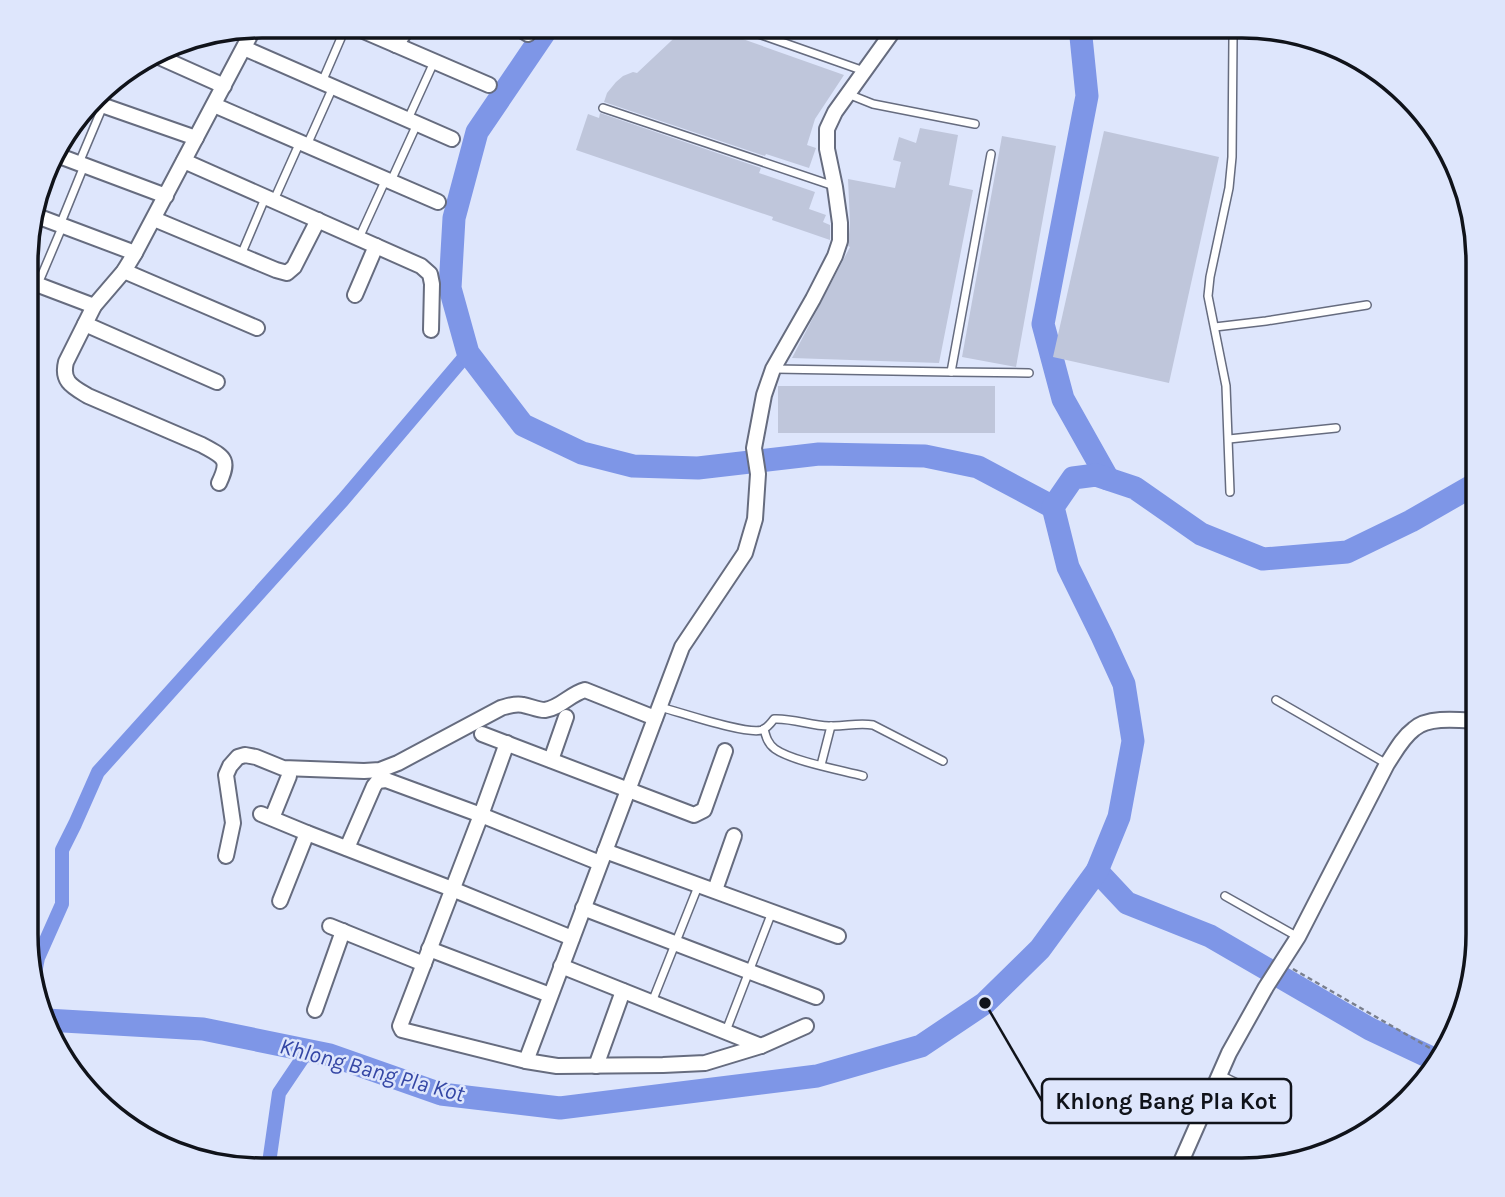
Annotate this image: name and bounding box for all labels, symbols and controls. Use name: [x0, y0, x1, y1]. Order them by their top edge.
water label: Khlong Bang Pla Kot: [277, 1032, 469, 1108]
callout: Khlong Bang Pla Kot: [1042, 1079, 1291, 1123]
text: Khlong Bang Pla Kot: [1055, 1088, 1277, 1115]

